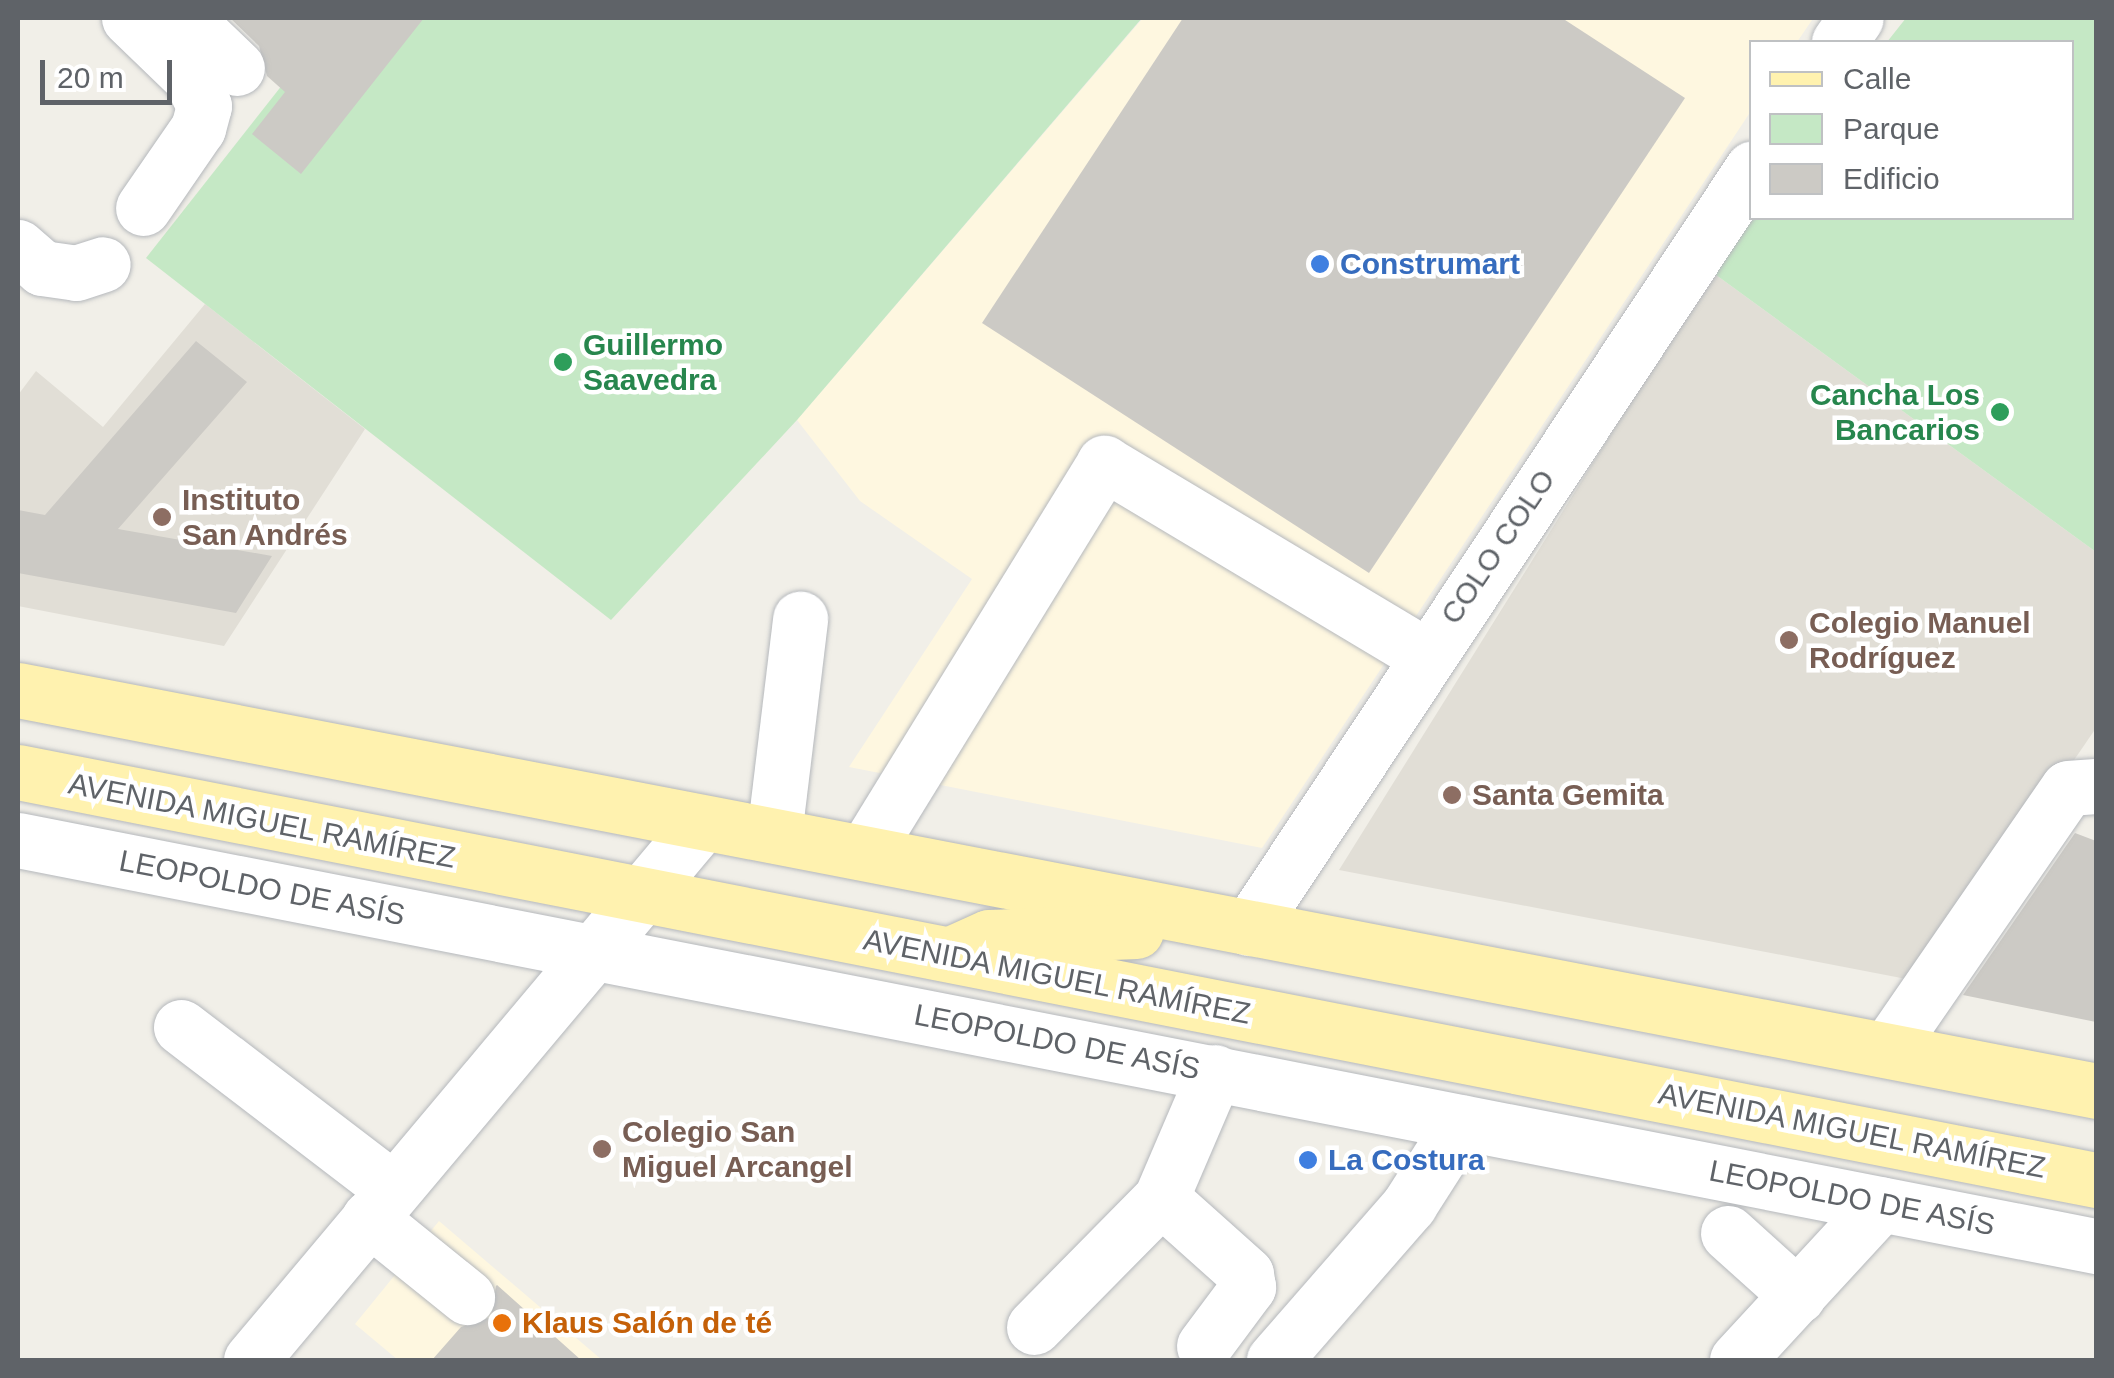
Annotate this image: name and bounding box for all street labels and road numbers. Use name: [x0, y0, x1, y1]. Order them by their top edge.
street label: COLO COLO: [1433, 463, 1563, 631]
street label: AVENIDA MIGUEL RAMÍREZ: [64, 766, 460, 876]
street label: LEOPOLDO DE ASÍS: [115, 842, 409, 934]
street label: AVENIDA MIGUEL RAMÍREZ: [859, 922, 1255, 1032]
street label: LEOPOLDO DE ASÍS: [910, 996, 1204, 1088]
street label: AVENIDA MIGUEL RAMÍREZ: [1654, 1076, 2050, 1186]
street label: LEOPOLDO DE ASÍS: [1705, 1152, 1999, 1244]

